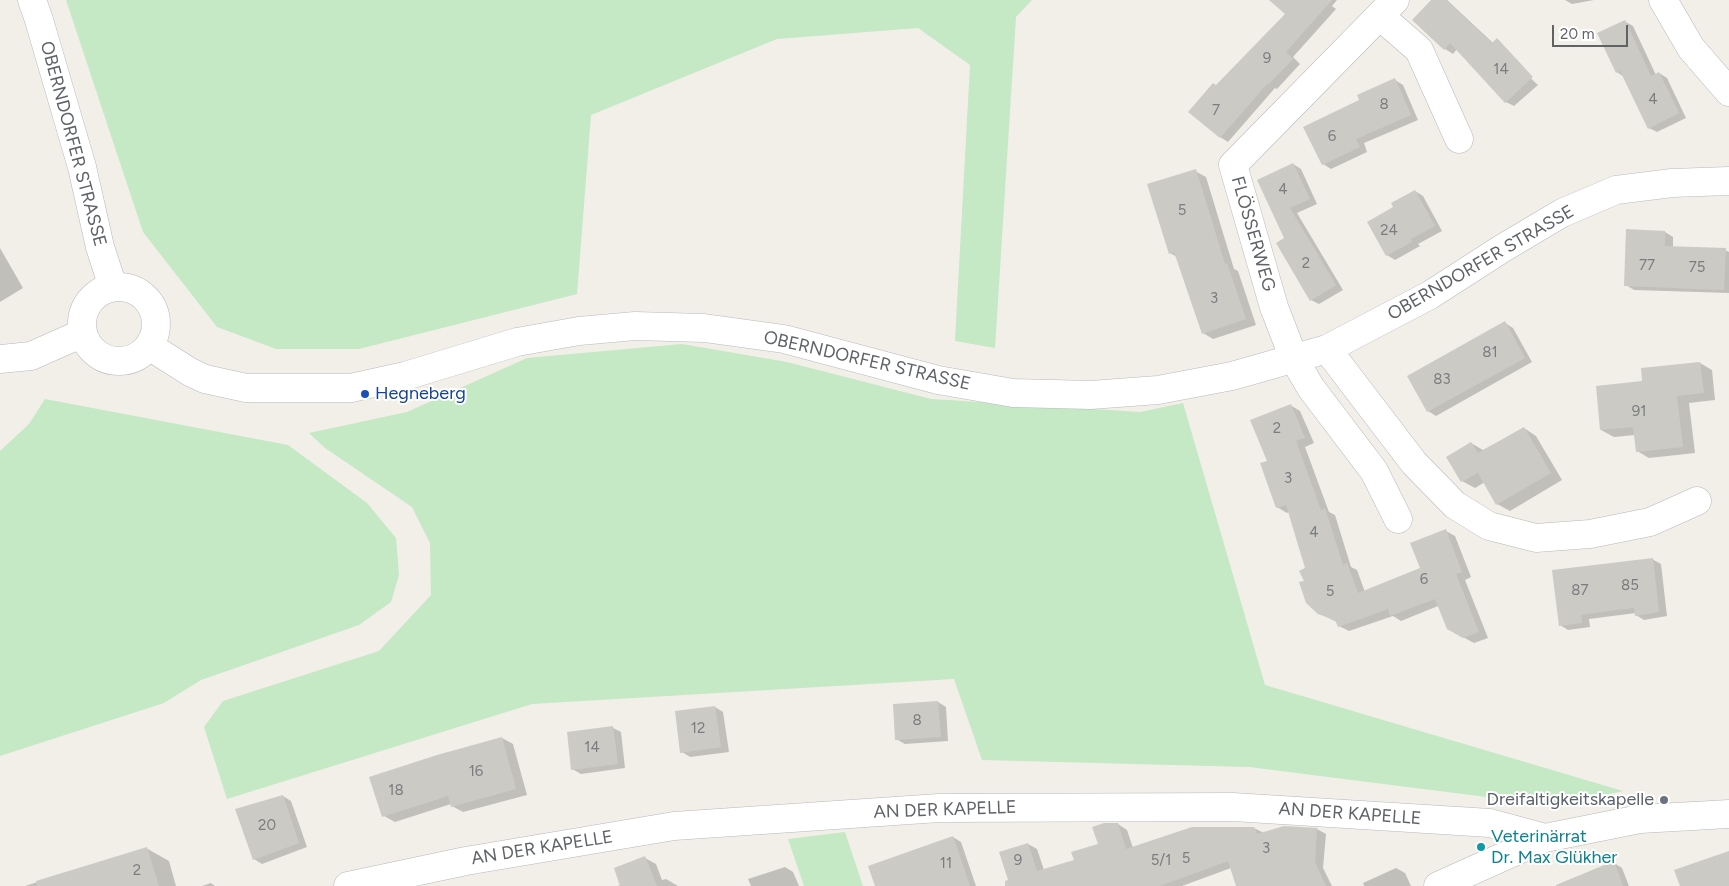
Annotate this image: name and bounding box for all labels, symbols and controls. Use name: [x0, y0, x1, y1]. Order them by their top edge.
scale bar: [1554, 15, 1630, 47]
text: 20 m: [1560, 25, 1594, 43]
street label: OBERNDORFER STRASSE: [35, 39, 111, 249]
house number: 9: [1263, 50, 1271, 68]
house number: 14: [1493, 61, 1509, 79]
house number: 4: [1648, 91, 1658, 109]
house number: 8: [1379, 96, 1389, 114]
house number: 7: [1212, 102, 1220, 120]
house number: 6: [1328, 128, 1336, 146]
street label: FLÖSSERWEG: [1226, 174, 1280, 294]
house number: 4: [1278, 181, 1288, 199]
street label: OBERNDORFER STRASSE: [1384, 201, 1578, 325]
house number: 5: [1178, 202, 1186, 220]
house number: 24: [1380, 222, 1398, 240]
house number: 2: [1302, 255, 1310, 273]
house number: 77: [1639, 257, 1655, 275]
house number: 75: [1689, 259, 1705, 277]
house number: 3: [1210, 290, 1218, 308]
street label: OBERNDORFER STRASSE: [761, 327, 973, 395]
house number: 81: [1482, 344, 1498, 362]
house number: 83: [1433, 371, 1451, 389]
place label: Hegneberg: [375, 383, 466, 405]
marker: Hegneberg: [359, 388, 371, 400]
house number: 91: [1632, 403, 1646, 421]
house number: 2: [1273, 420, 1281, 438]
house number: 3: [1284, 470, 1292, 488]
house number: 4: [1309, 524, 1319, 542]
house number: 6: [1420, 571, 1428, 589]
house number: 85: [1621, 577, 1639, 595]
house number: 87: [1571, 582, 1589, 600]
house number: 5: [1326, 583, 1334, 601]
house number: 8: [912, 712, 922, 730]
house number: 12: [691, 720, 705, 738]
house number: 14: [584, 739, 600, 757]
house number: 16: [469, 763, 483, 781]
house number: 18: [388, 782, 404, 800]
place label: Dreifaltigkeitskapelle: [1487, 789, 1654, 811]
marker: Dreifaltigkeitskapelle: [1658, 794, 1670, 806]
street label: AN DER KAPELLE: [873, 797, 1017, 823]
street label: AN DER KAPELLE: [1278, 798, 1422, 830]
house number: 20: [258, 817, 276, 835]
street label: AN DER KAPELLE: [470, 826, 614, 870]
place label: Veterinärrat Dr. Max Glükher: [1491, 826, 1617, 869]
house number: 3: [1262, 840, 1270, 858]
marker: Veterinärrat Dr. Max Glükher: [1475, 841, 1487, 853]
house number: 5: [1182, 850, 1190, 868]
house number: 9: [1014, 852, 1022, 870]
house number: 5/1: [1151, 852, 1171, 870]
house number: 11: [940, 855, 952, 873]
house number: 2: [133, 862, 141, 880]

